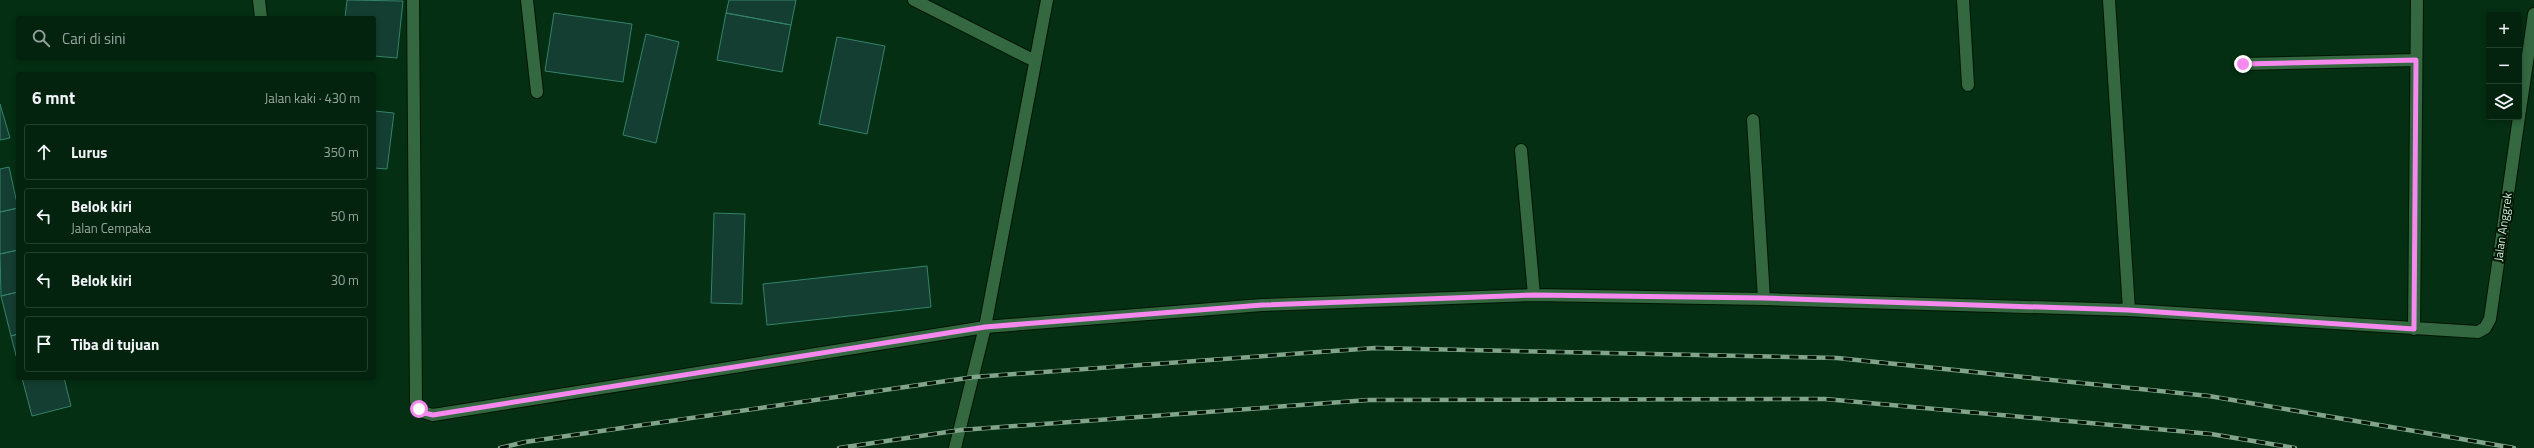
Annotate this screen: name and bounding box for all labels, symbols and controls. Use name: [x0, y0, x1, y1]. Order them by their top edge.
map controls: [2486, 12, 2522, 120]
button: +: [2486, 12, 2522, 48]
search box: [16, 16, 376, 60]
icon: search: [30, 27, 52, 49]
text: Cari di sini: [62, 27, 126, 50]
button: −: [2486, 48, 2522, 84]
route end: [2234, 55, 2252, 73]
button: layers: [2486, 84, 2522, 120]
text: 6 mnt: [32, 85, 75, 111]
text: Jalan kaki · 430 m: [264, 88, 360, 108]
icon: ahead: [33, 141, 55, 163]
text: Lurus: [71, 141, 107, 164]
text: 350 m: [323, 142, 359, 162]
street label: Jalan Anggrek: [2488, 191, 2517, 262]
text: Belok kiri: [71, 195, 132, 218]
icon: left: [33, 205, 55, 227]
text: 50 m: [331, 206, 359, 226]
text: Jalan Cempaka: [71, 218, 151, 238]
icon: left: [33, 269, 55, 291]
text: Belok kiri: [71, 269, 132, 292]
text: 30 m: [331, 270, 359, 290]
icon: arrive: [33, 333, 55, 355]
text: Tiba di tujuan: [71, 333, 159, 356]
route start: [410, 400, 428, 418]

